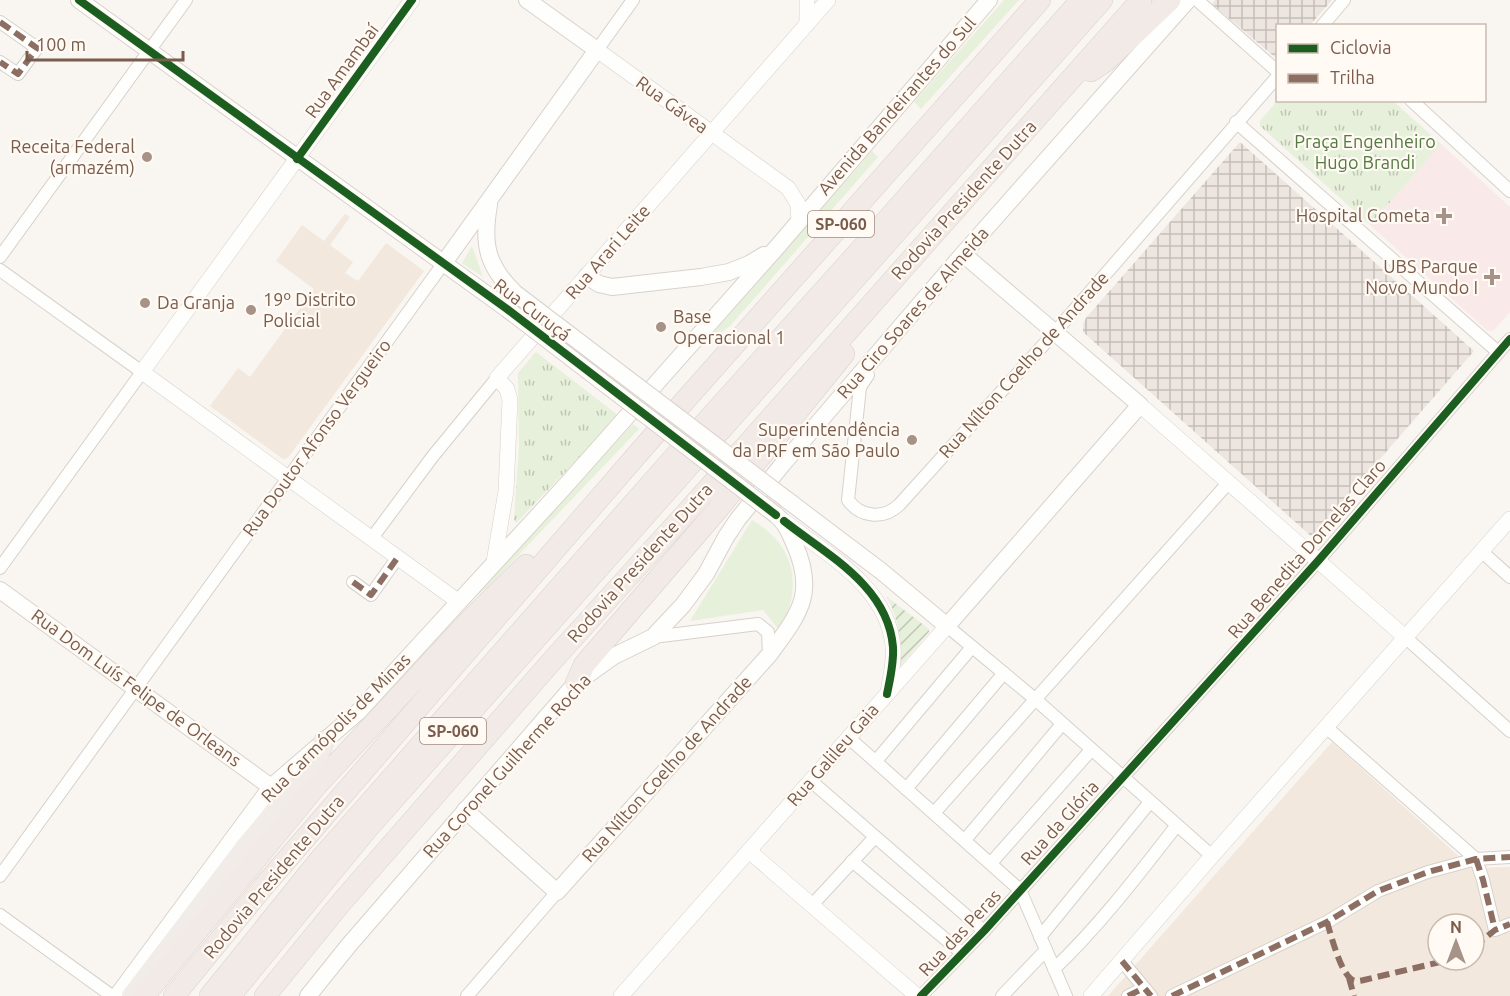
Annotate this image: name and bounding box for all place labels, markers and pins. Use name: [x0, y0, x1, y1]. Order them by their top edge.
place label: Receita Federal (armazém): [10, 136, 135, 178]
marker: Receita Federal (armazém): [140, 150, 154, 164]
place label: Hospital Cometa: [1296, 205, 1430, 225]
marker: Hospital Cometa: [1435, 207, 1453, 225]
place label: UBS Parque Novo Mundo I: [1365, 256, 1478, 297]
marker: UBS Parque Novo Mundo I: [1483, 268, 1501, 286]
place label: 19º Distrito Policial: [263, 289, 356, 330]
place label: Da Granja: [157, 292, 235, 312]
marker: Da Granja: [138, 296, 152, 310]
marker: 19º Distrito Policial: [244, 303, 258, 317]
place label: Base Operacional 1: [673, 306, 785, 347]
marker: Base Operacional 1: [654, 320, 668, 334]
place label: Superintendência da PRF em São Paulo: [732, 419, 900, 460]
marker: Superintendência da PRF em São Paulo: [905, 433, 919, 447]

